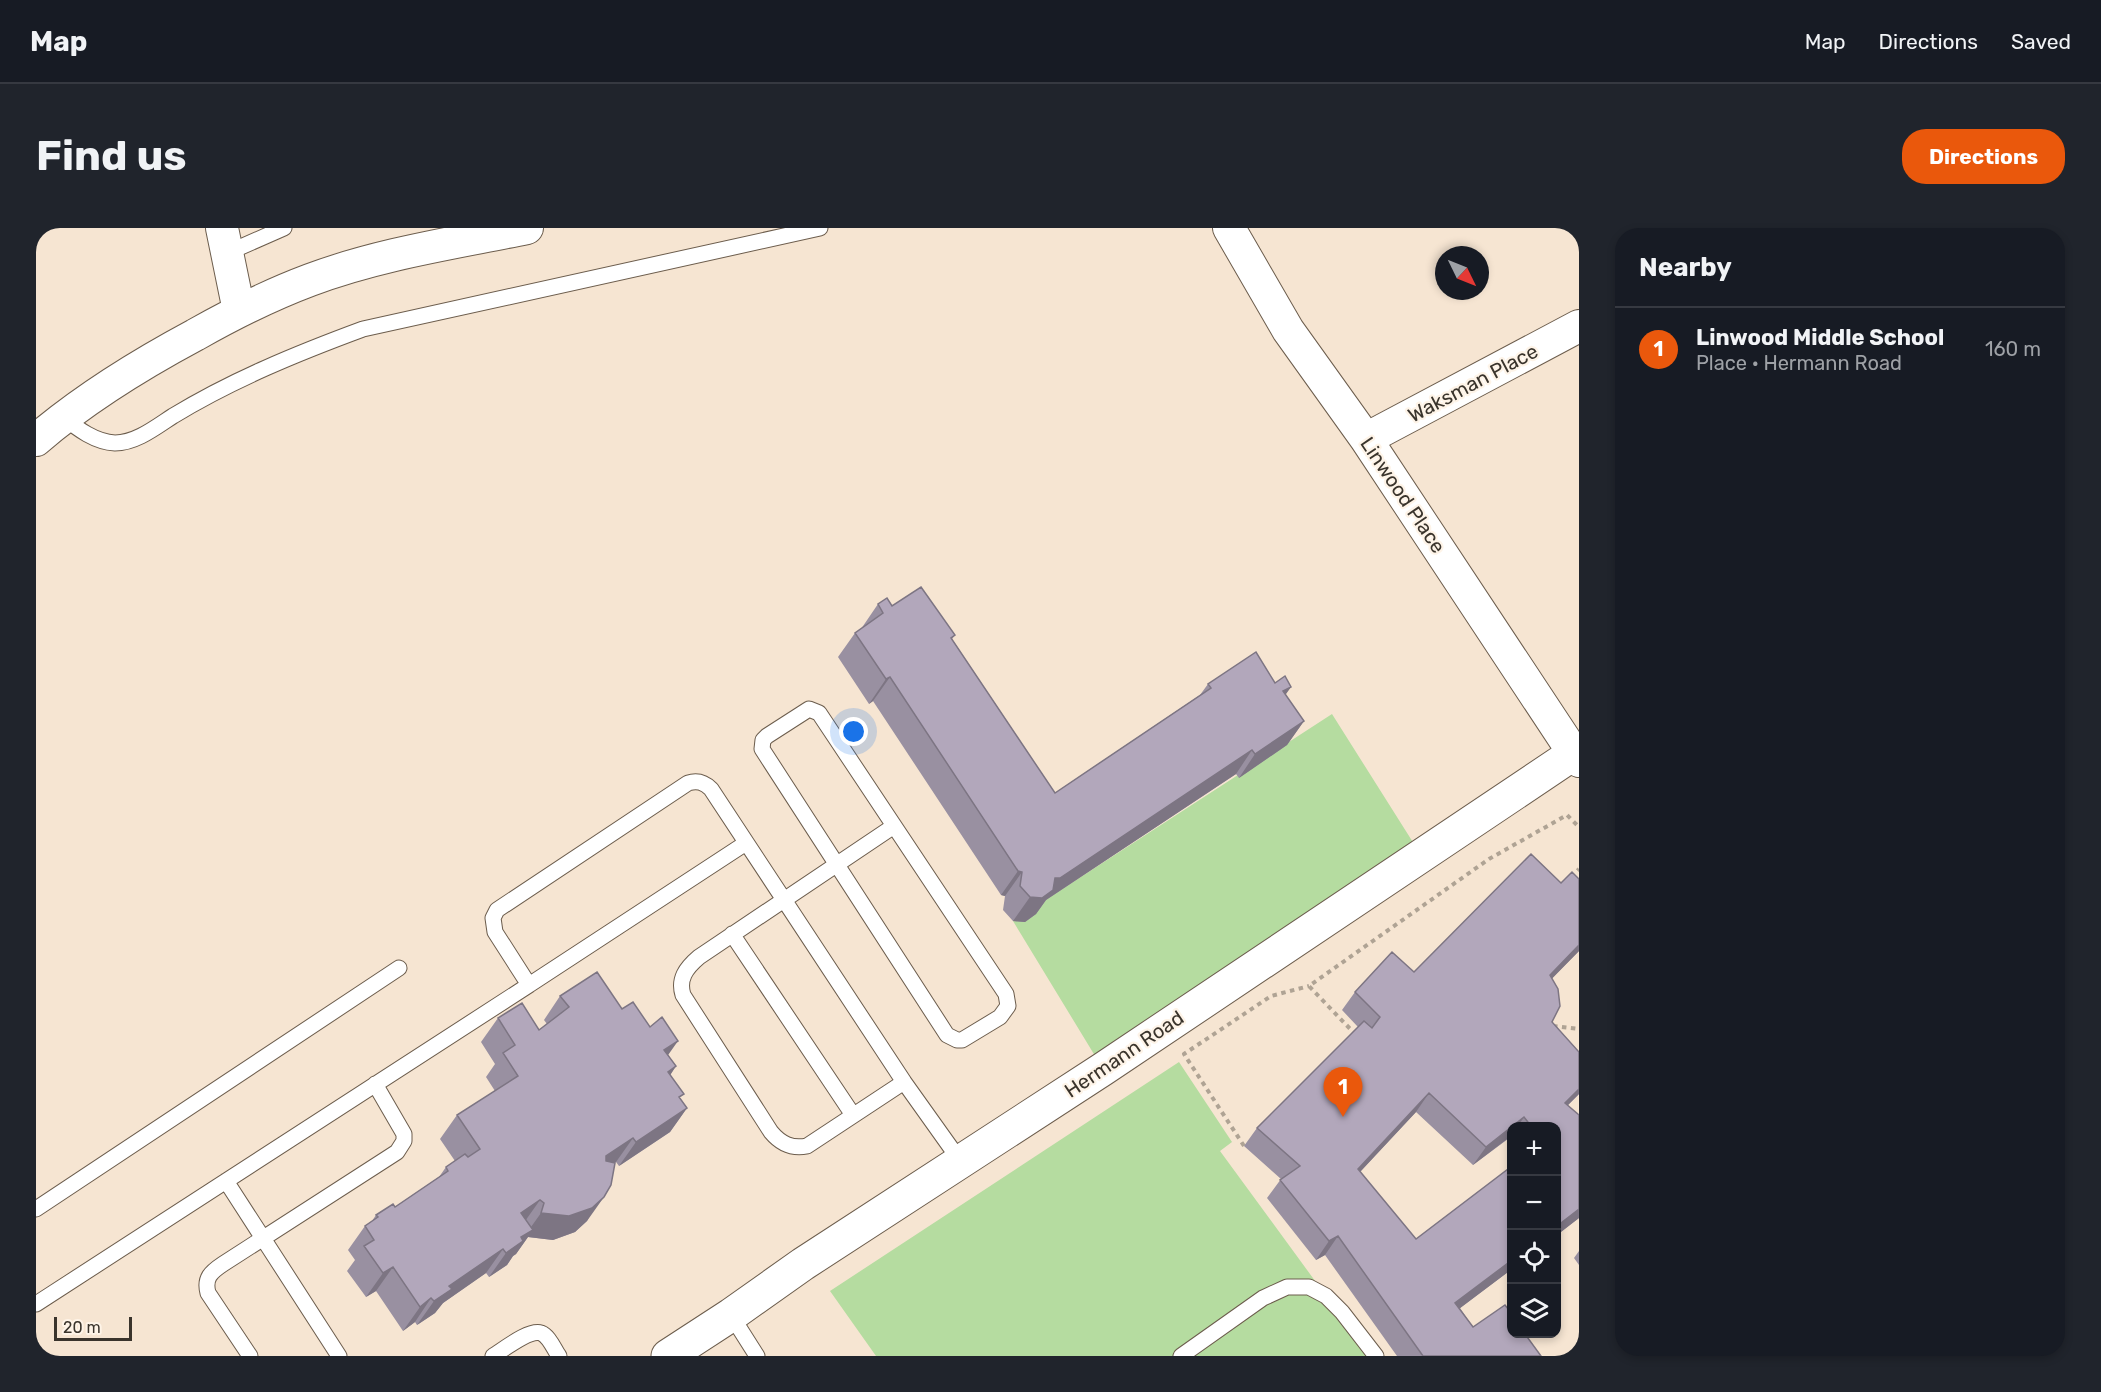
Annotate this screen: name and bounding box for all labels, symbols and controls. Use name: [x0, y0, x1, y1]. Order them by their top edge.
text: Map: [30, 25, 87, 58]
text: Map: [1805, 29, 1846, 54]
text: Directions: [1879, 29, 1978, 54]
text: Saved: [2011, 29, 2071, 54]
button: Directions: [1902, 129, 2065, 184]
text: Find us: [36, 131, 187, 181]
north arrow: [1435, 246, 1489, 300]
text: Nearby: [1639, 252, 1732, 283]
text: Linwood Middle School: [1696, 324, 1944, 351]
text: 1: [1654, 337, 1663, 361]
text: 160 m: [1985, 337, 2041, 361]
street label: Waksman Place: [1404, 339, 1542, 427]
text: Place · Hermann Road: [1696, 351, 1902, 375]
street label: Linwood Place: [1355, 432, 1451, 558]
your location: [839, 717, 868, 746]
street label: Hermann Road: [1060, 1005, 1188, 1103]
pin: 1: [1324, 1068, 1362, 1117]
map controls: [1507, 1122, 1561, 1338]
button: +: [1507, 1122, 1561, 1176]
button: −: [1507, 1176, 1561, 1230]
button: locate: [1507, 1230, 1561, 1284]
button: layers: [1507, 1284, 1561, 1338]
scale bar: [54, 1314, 132, 1342]
text: 20 m: [63, 1318, 101, 1337]

